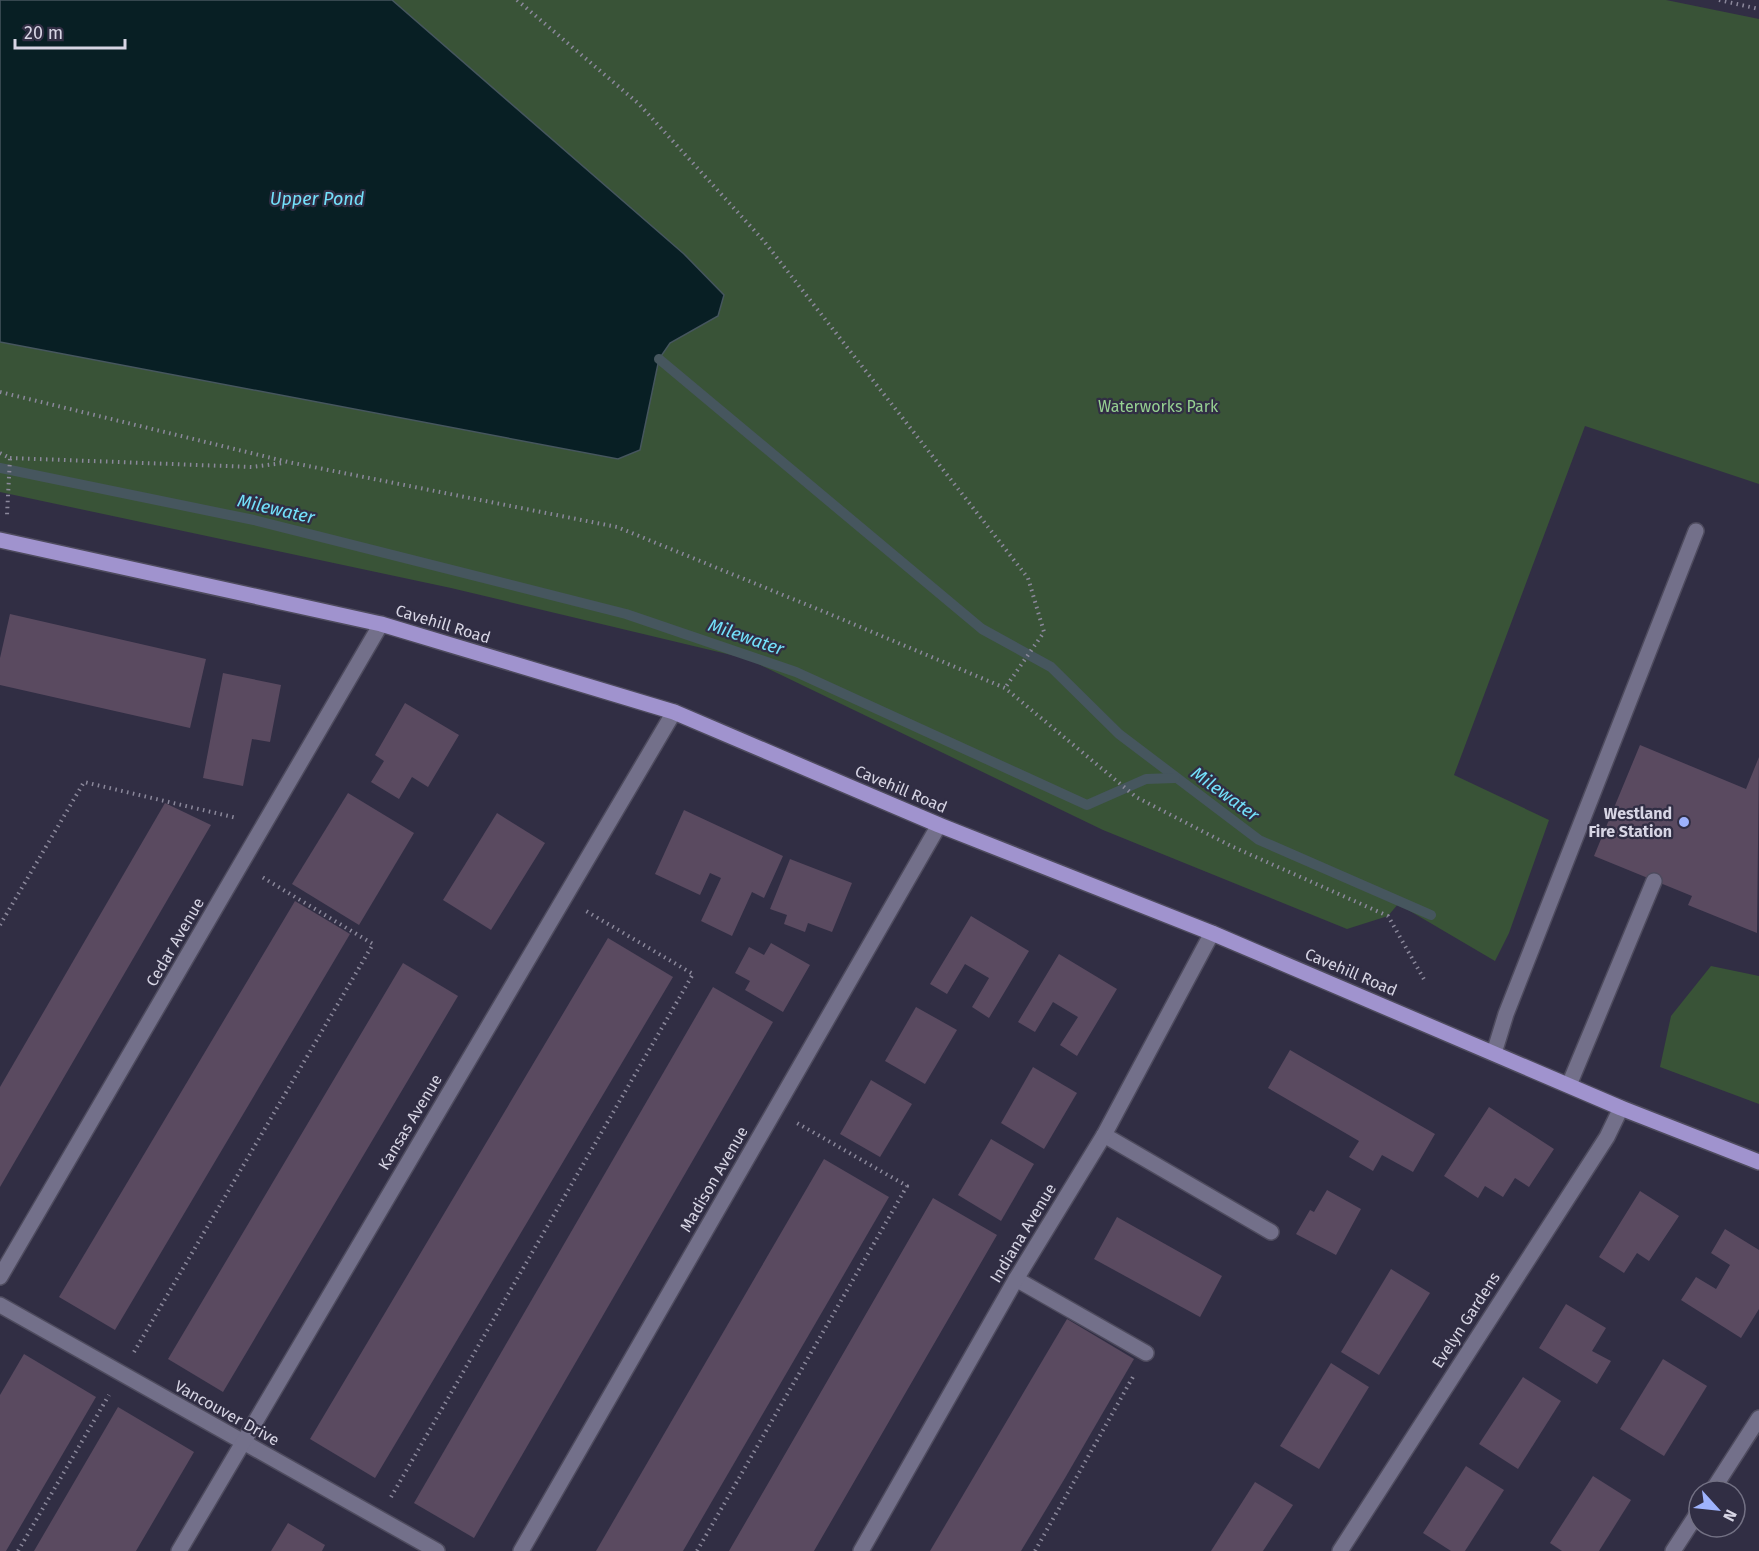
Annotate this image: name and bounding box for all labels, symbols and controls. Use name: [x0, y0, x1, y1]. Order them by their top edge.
scale bar: [15, 12, 124, 50]
text: 20 m: [24, 22, 63, 44]
water label: Upper Pond: [270, 188, 365, 210]
park label: Waterworks Park: [1098, 397, 1219, 416]
water label: Milewater: [235, 489, 318, 529]
street label: Cavehill Road: [393, 601, 493, 647]
water label: Milewater: [705, 614, 788, 661]
street label: Cavehill Road: [852, 761, 950, 817]
water label: Milewater: [1187, 762, 1264, 827]
place label: Westland Fire Station: [1588, 804, 1672, 841]
marker: Westland Fire Station: [1677, 815, 1691, 829]
street label: Cedar Avenue: [142, 894, 208, 990]
street label: Cavehill Road: [1302, 944, 1400, 1000]
street label: Kansas Avenue: [374, 1071, 446, 1173]
street label: Madison Avenue: [676, 1123, 752, 1235]
street label: Indiana Avenue: [986, 1180, 1060, 1286]
street label: Evelyn Gardens: [1428, 1269, 1504, 1371]
street label: Vancouver Drive: [171, 1376, 283, 1450]
north arrow: [1687, 1479, 1747, 1539]
text: N: [1719, 1507, 1741, 1525]

